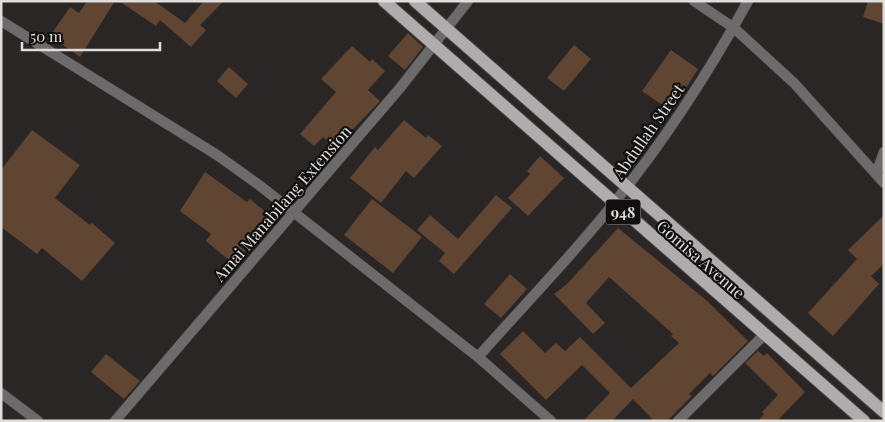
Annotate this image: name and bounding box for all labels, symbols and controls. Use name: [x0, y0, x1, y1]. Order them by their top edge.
scale bar: [22, 20, 160, 52]
text: 50 m: [30, 26, 63, 46]
street label: Abdullah Street: [607, 79, 689, 183]
street label: Amai Manabilang Extension: [208, 120, 356, 286]
road number: 948: [606, 200, 640, 224]
street label: Gomisa Avenue: [653, 215, 749, 303]

